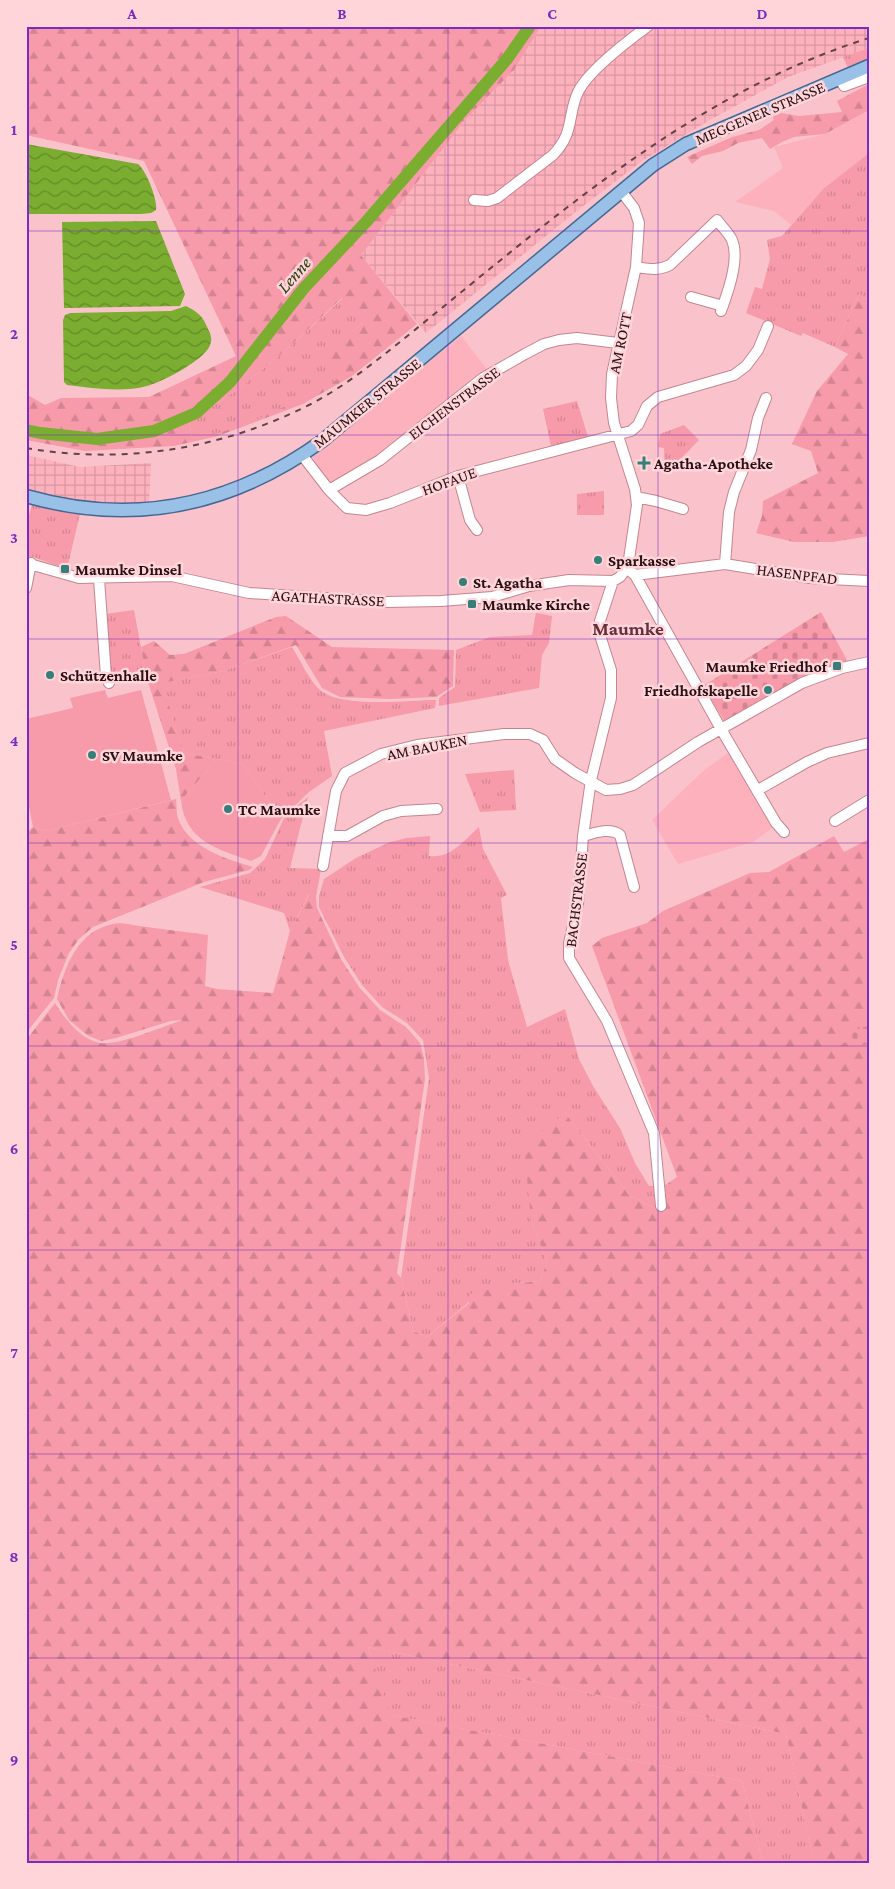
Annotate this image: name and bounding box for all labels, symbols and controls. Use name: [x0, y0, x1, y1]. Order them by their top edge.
text: A: [126, 5, 137, 22]
text: B: [337, 5, 347, 22]
text: C: [547, 5, 557, 22]
text: D: [756, 5, 768, 22]
street label: MEGGENER STRASSE: [693, 78, 828, 148]
text: 1: [11, 121, 17, 138]
water label: Lenne: [273, 253, 315, 297]
street label: AM ROTT: [605, 311, 635, 375]
text: 2: [10, 325, 18, 342]
street label: MAUMKER STRASSE: [310, 354, 424, 451]
street label: EICHENSTRASSE: [405, 363, 503, 443]
place label: Agatha-Apotheke: [653, 455, 774, 472]
marker: Agatha-Apotheke: [638, 457, 650, 469]
street label: HOFAUE: [419, 463, 479, 499]
text: 3: [10, 529, 18, 546]
place label: Sparkasse: [608, 552, 676, 569]
marker: Sparkasse: [592, 554, 604, 566]
place label: Maumke Dinsel: [75, 561, 182, 578]
street label: HASENPFAD: [756, 561, 838, 587]
marker: Maumke Dinsel: [59, 563, 71, 575]
place label: St. Agatha: [473, 574, 543, 591]
marker: St. Agatha: [457, 576, 469, 588]
street label: AGATHASTRASSE: [271, 587, 385, 609]
place label: Maumke Kirche: [482, 596, 590, 613]
marker: Maumke Kirche: [466, 598, 478, 610]
district label: Maumke: [592, 618, 664, 639]
place label: Maumke Friedhof: [706, 658, 829, 675]
marker: Maumke Friedhof: [831, 660, 843, 672]
place label: Schützenhalle: [60, 667, 157, 684]
marker: Schützenhalle: [44, 669, 56, 681]
place label: Friedhofskapelle: [644, 682, 759, 699]
marker: Friedhofskapelle: [762, 684, 774, 696]
street label: AM BAUKEN: [385, 731, 469, 763]
text: 4: [10, 732, 19, 749]
place label: SV Maumke: [102, 747, 183, 764]
marker: SV Maumke: [86, 749, 98, 761]
place label: TC Maumke: [238, 801, 321, 818]
marker: TC Maumke: [222, 803, 234, 815]
street label: BACHSTRASSE: [562, 852, 590, 948]
text: 5: [10, 936, 18, 953]
text: 6: [10, 1140, 18, 1157]
text: 7: [10, 1344, 18, 1361]
text: 8: [9, 1548, 19, 1565]
text: 9: [10, 1751, 18, 1768]

